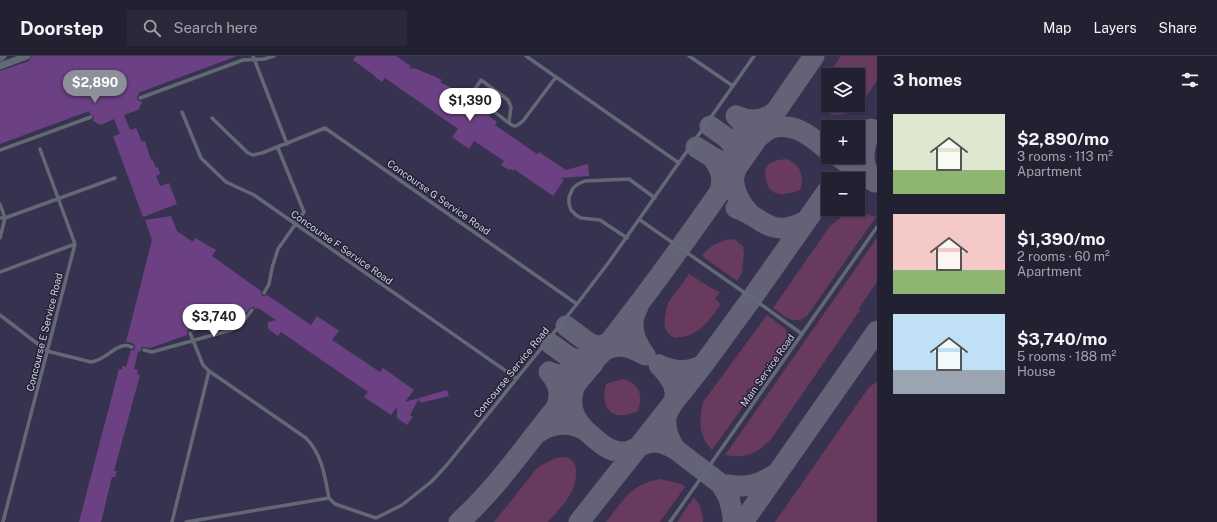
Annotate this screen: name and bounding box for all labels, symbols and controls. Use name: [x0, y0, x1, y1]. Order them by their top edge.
search box: [127, 10, 407, 46]
text: Doorstep: [20, 17, 103, 39]
icon: search: [141, 17, 163, 39]
text: Search here: [173, 19, 258, 36]
text: Map: [1043, 20, 1071, 36]
text: Layers: [1093, 20, 1137, 36]
text: Share: [1159, 20, 1197, 36]
map controls: [821, 68, 865, 216]
button: layers: [821, 68, 865, 112]
icon: filters: [1179, 69, 1201, 91]
pin: $2,890: [62, 70, 128, 104]
text: 3 homes: [893, 70, 962, 90]
text: $2,890: [72, 75, 118, 90]
pin: $1,390: [437, 88, 503, 122]
text: $1,390: [448, 93, 492, 108]
button: +: [821, 120, 865, 164]
text: $2,890/mo: [1017, 129, 1109, 149]
icon: home: [925, 130, 973, 178]
text: 3 rooms · 113 m²: [1017, 149, 1113, 164]
street label: Concourse G Service Road: [385, 157, 493, 237]
text: Apartment: [1017, 164, 1082, 179]
button: −: [821, 172, 865, 216]
street label: Concourse F Service Road: [289, 207, 395, 287]
text: $1,390/mo: [1017, 229, 1105, 249]
icon: home: [925, 230, 973, 278]
text: 2 rooms · 60 m²: [1017, 249, 1110, 264]
text: Apartment: [1017, 264, 1082, 279]
street label: Concourse E Service Road: [23, 271, 65, 393]
pin: $3,740: [181, 304, 247, 338]
text: $3,740: [192, 309, 236, 324]
street label: Concourse Service Road: [471, 324, 551, 420]
text: $3,740/mo: [1017, 329, 1107, 349]
icon: home: [925, 330, 973, 378]
street label: Main Service Road: [737, 331, 797, 409]
text: 5 rooms · 188 m²: [1017, 349, 1116, 364]
text: House: [1017, 364, 1056, 379]

